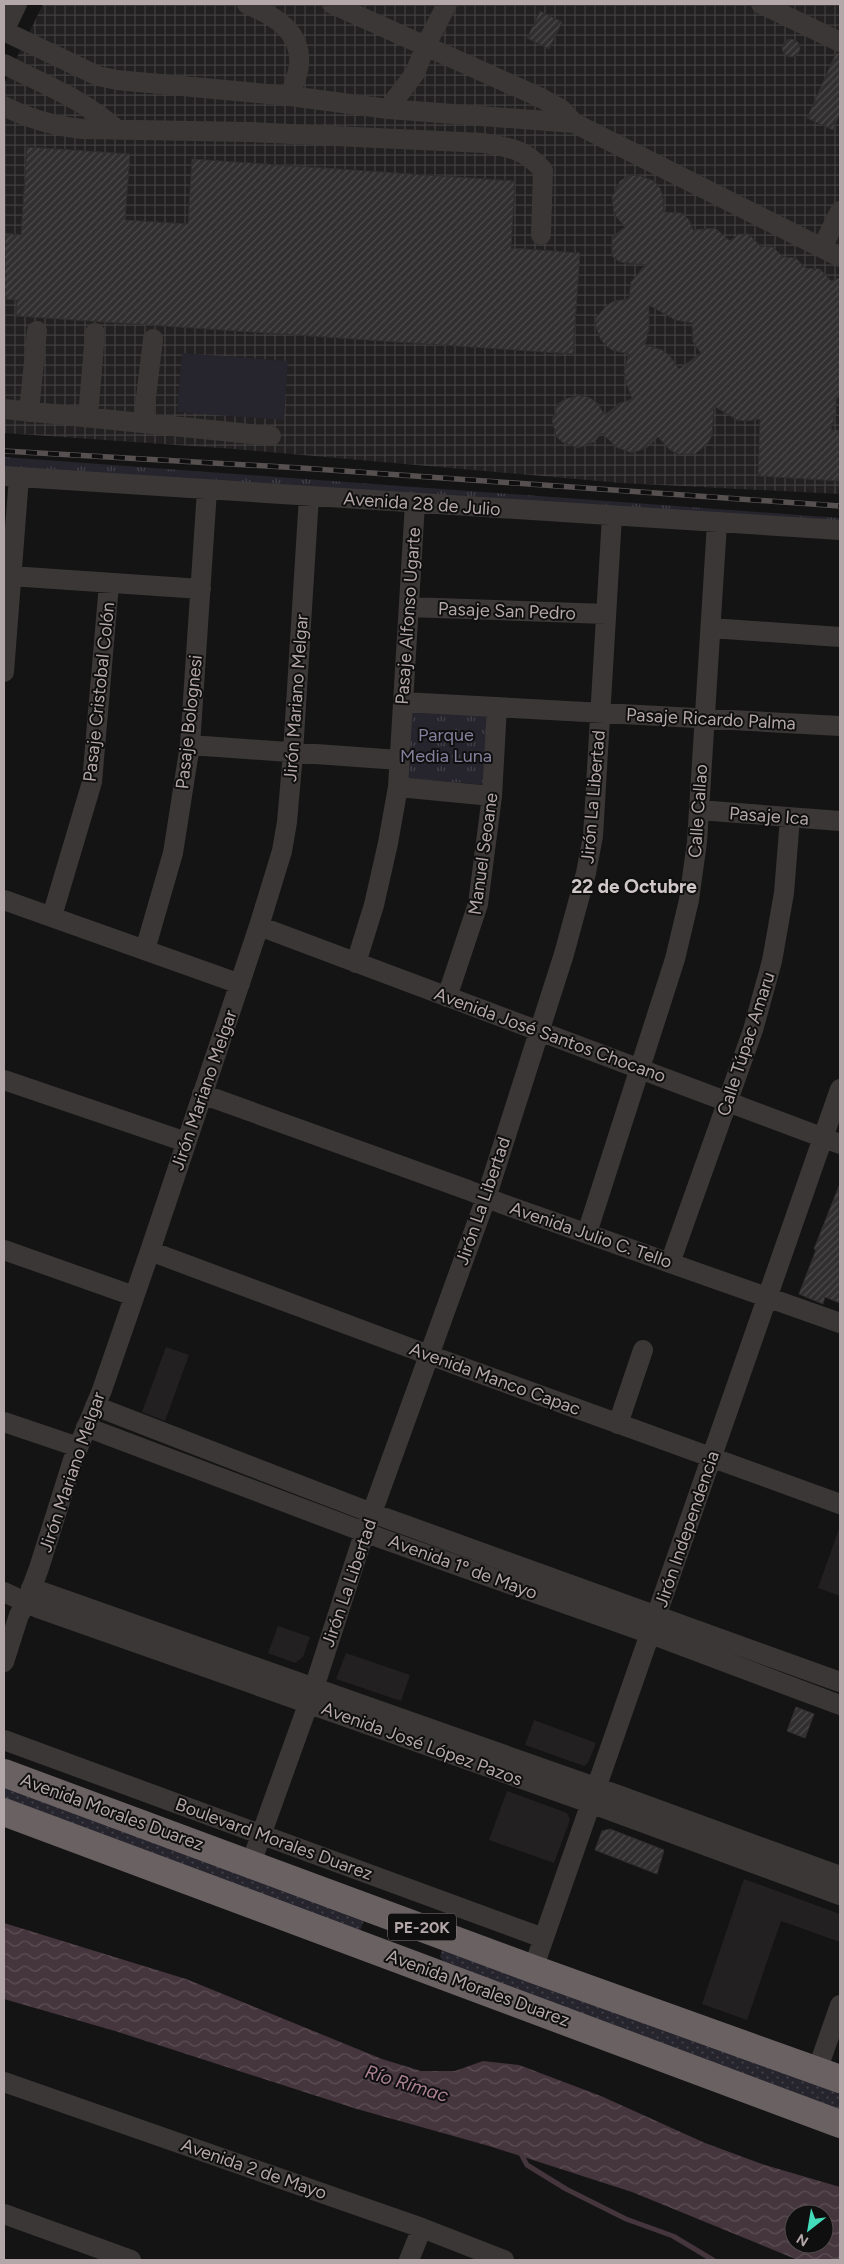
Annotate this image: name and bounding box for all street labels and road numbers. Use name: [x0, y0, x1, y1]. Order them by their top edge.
street label: Avenida 28 de Julio: [343, 488, 501, 520]
street label: Pasaje Alfonso Ugarte: [391, 526, 425, 705]
street label: Pasaje San Pedro: [438, 598, 576, 624]
street label: Pasaje Cristobal Colón: [79, 601, 119, 783]
street label: Jirón Mariano Melgar: [279, 613, 313, 783]
street label: Pasaje Bolognesi: [171, 654, 207, 790]
street label: Pasaje Ricardo Palma: [626, 704, 796, 734]
street label: Jirón La Libertad: [576, 729, 610, 865]
street label: Calle Callao: [684, 763, 712, 859]
street label: Manuel Seoane: [464, 791, 502, 916]
street label: Pasaje Ica: [728, 802, 810, 830]
street label: Calle Túpac Amaru: [712, 969, 780, 1119]
street label: Avenida José Santos Chocano: [431, 983, 669, 1087]
street label: Jirón Mariano Melgar: [166, 1007, 242, 1173]
street label: Jirón La Libertad: [451, 1134, 515, 1268]
street label: Avenida Julio C. Tello: [507, 1197, 675, 1273]
street label: Avenida Manco Capac: [407, 1338, 584, 1420]
street label: Jirón Mariano Melgar: [34, 1389, 110, 1555]
street label: Jirón Independencia: [650, 1448, 724, 1610]
street label: Jirón La Libertad: [317, 1516, 381, 1650]
street label: Avenida 1º de Mayo: [386, 1530, 540, 1604]
street label: Avenida José López Pazos: [318, 1697, 526, 1791]
street label: Avenida Morales Duarez: [17, 1769, 207, 1855]
street label: Boulevard Morales Duarez: [172, 1793, 376, 1885]
road number: PE-20K: [388, 1914, 456, 1940]
street label: Avenida Morales Duarez: [383, 1945, 573, 2031]
street label: Avenida 2 de Mayo: [178, 2134, 330, 2204]

